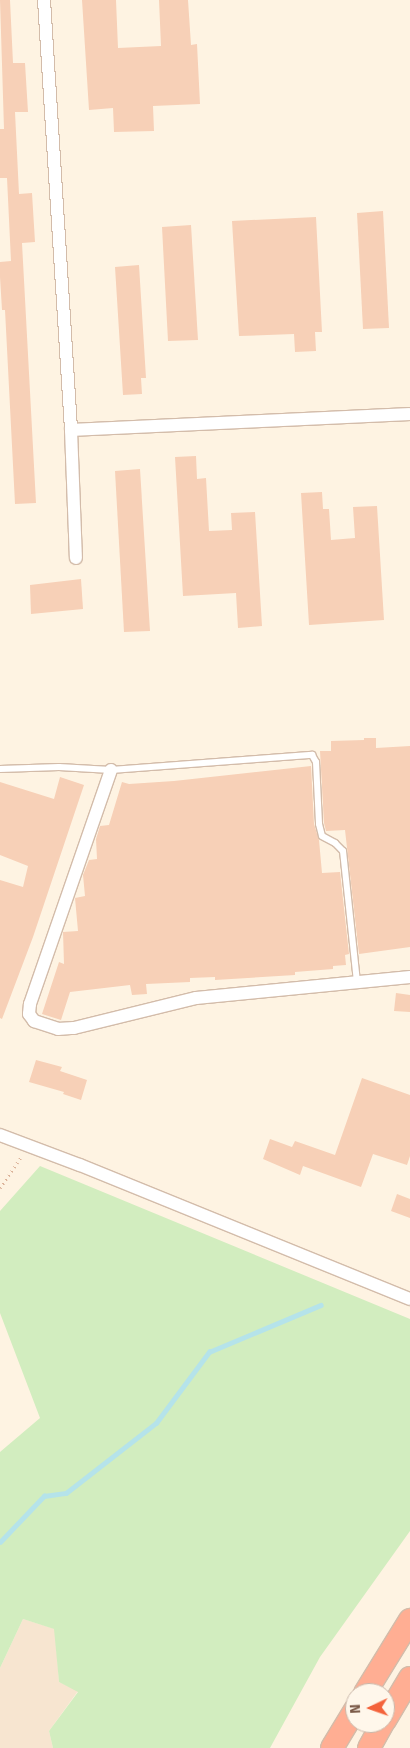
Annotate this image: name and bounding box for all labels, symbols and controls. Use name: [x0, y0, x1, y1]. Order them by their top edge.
north arrow: [345, 1683, 395, 1733]
text: N: [347, 1704, 364, 1714]

